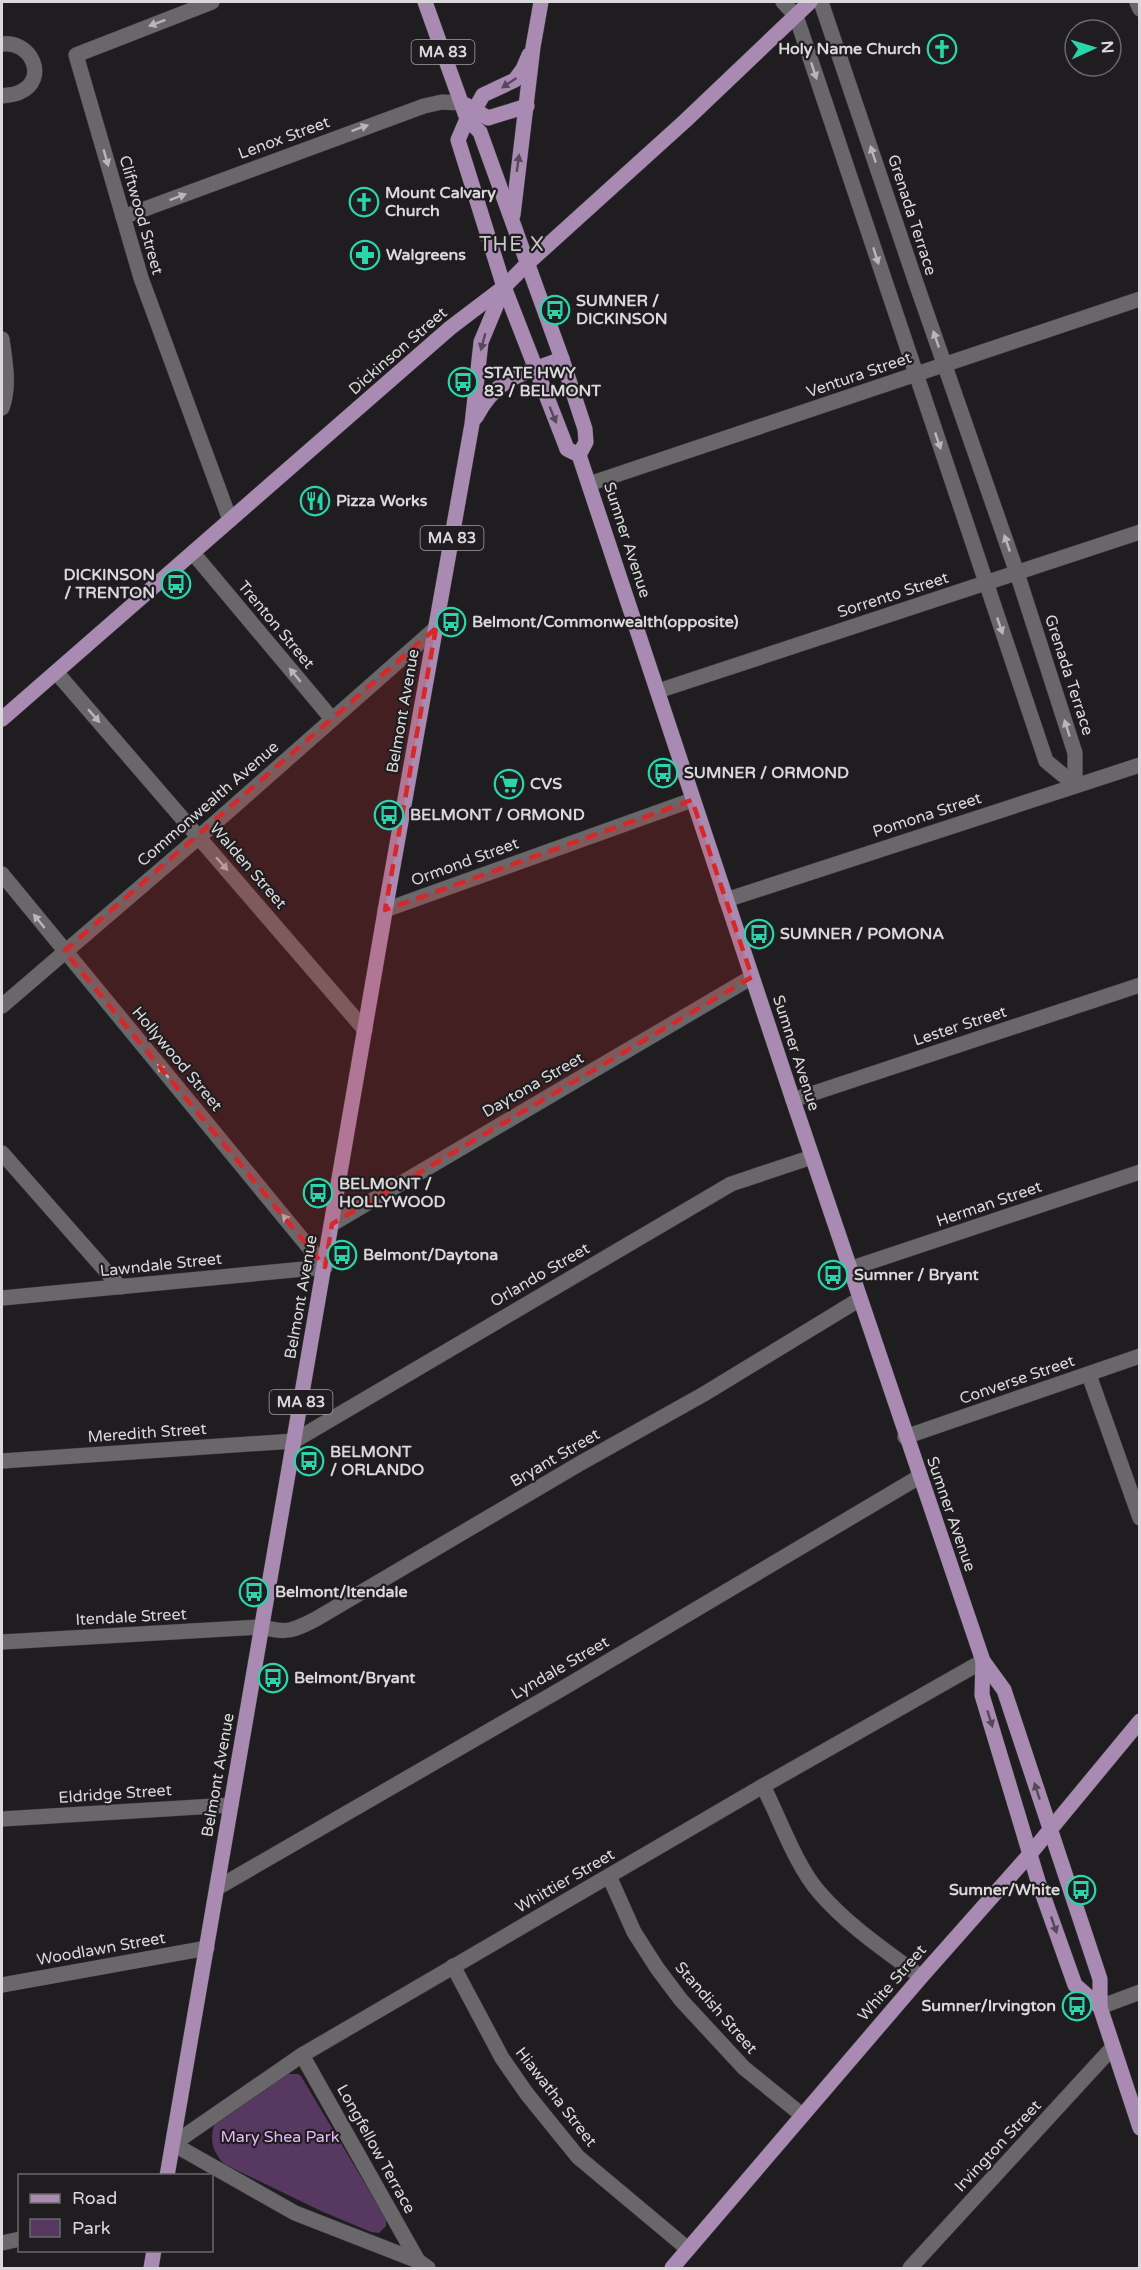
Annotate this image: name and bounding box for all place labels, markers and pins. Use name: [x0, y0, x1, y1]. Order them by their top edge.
church icon: Holy Name Church: [926, 33, 958, 65]
place label: Holy Name Church: [778, 39, 921, 59]
place label: Mount Calvary Church: [385, 183, 496, 221]
church icon: Mount Calvary Church: [348, 186, 380, 218]
pharmacy icon: Walgreens: [349, 239, 381, 271]
place label: Walgreens: [386, 245, 466, 265]
place label: SUMNER / DICKINSON: [576, 291, 668, 329]
bus stop icon: SUMNER / DICKINSON: [539, 294, 571, 326]
place label: STATE HWY 83 / BELMONT: [484, 363, 601, 401]
bus stop icon: STATE HWY 83 / BELMONT: [447, 366, 479, 398]
restaurant icon: Pizza Works: [299, 485, 331, 517]
place label: Pizza Works: [336, 491, 428, 511]
place label: DICKINSON / TRENTON: [63, 565, 155, 603]
bus stop icon: DICKINSON / TRENTON: [160, 568, 192, 600]
bus stop icon: Belmont/Commonwealth(opposite): [435, 606, 467, 638]
place label: Belmont/Commonwealth(opposite): [472, 612, 739, 632]
bus stop icon: SUMNER / ORMOND: [647, 757, 679, 789]
place label: SUMNER / ORMOND: [684, 763, 849, 783]
supermarket icon: CVS: [493, 768, 525, 800]
place label: CVS: [530, 774, 562, 794]
bus stop icon: BELMONT / ORMOND: [373, 799, 405, 831]
place label: BELMONT / ORMOND: [410, 805, 585, 825]
bus stop icon: SUMNER / POMONA: [743, 918, 775, 950]
place label: SUMNER / POMONA: [780, 924, 944, 944]
place label: BELMONT / HOLLYWOOD: [339, 1174, 446, 1212]
bus stop icon: BELMONT / HOLLYWOOD: [302, 1177, 334, 1209]
bus stop icon: Belmont/Daytona: [326, 1239, 358, 1271]
place label: Belmont/Daytona: [363, 1245, 498, 1265]
bus stop icon: Sumner / Bryant: [817, 1259, 849, 1291]
place label: Sumner / Bryant: [854, 1265, 980, 1285]
place label: BELMONT / ORLANDO: [330, 1442, 424, 1480]
bus stop icon: BELMONT / ORLANDO: [293, 1445, 325, 1477]
bus stop icon: Belmont/Itendale: [238, 1576, 270, 1608]
place label: Belmont/Itendale: [275, 1582, 408, 1602]
bus stop icon: Belmont/Bryant: [257, 1662, 289, 1694]
place label: Belmont/Bryant: [294, 1668, 416, 1688]
bus stop icon: Sumner/White: [1065, 1874, 1097, 1906]
place label: Sumner/White: [949, 1880, 1060, 1900]
bus stop icon: Sumner/Irvington: [1061, 1990, 1093, 2022]
place label: Sumner/Irvington: [922, 1996, 1056, 2016]

